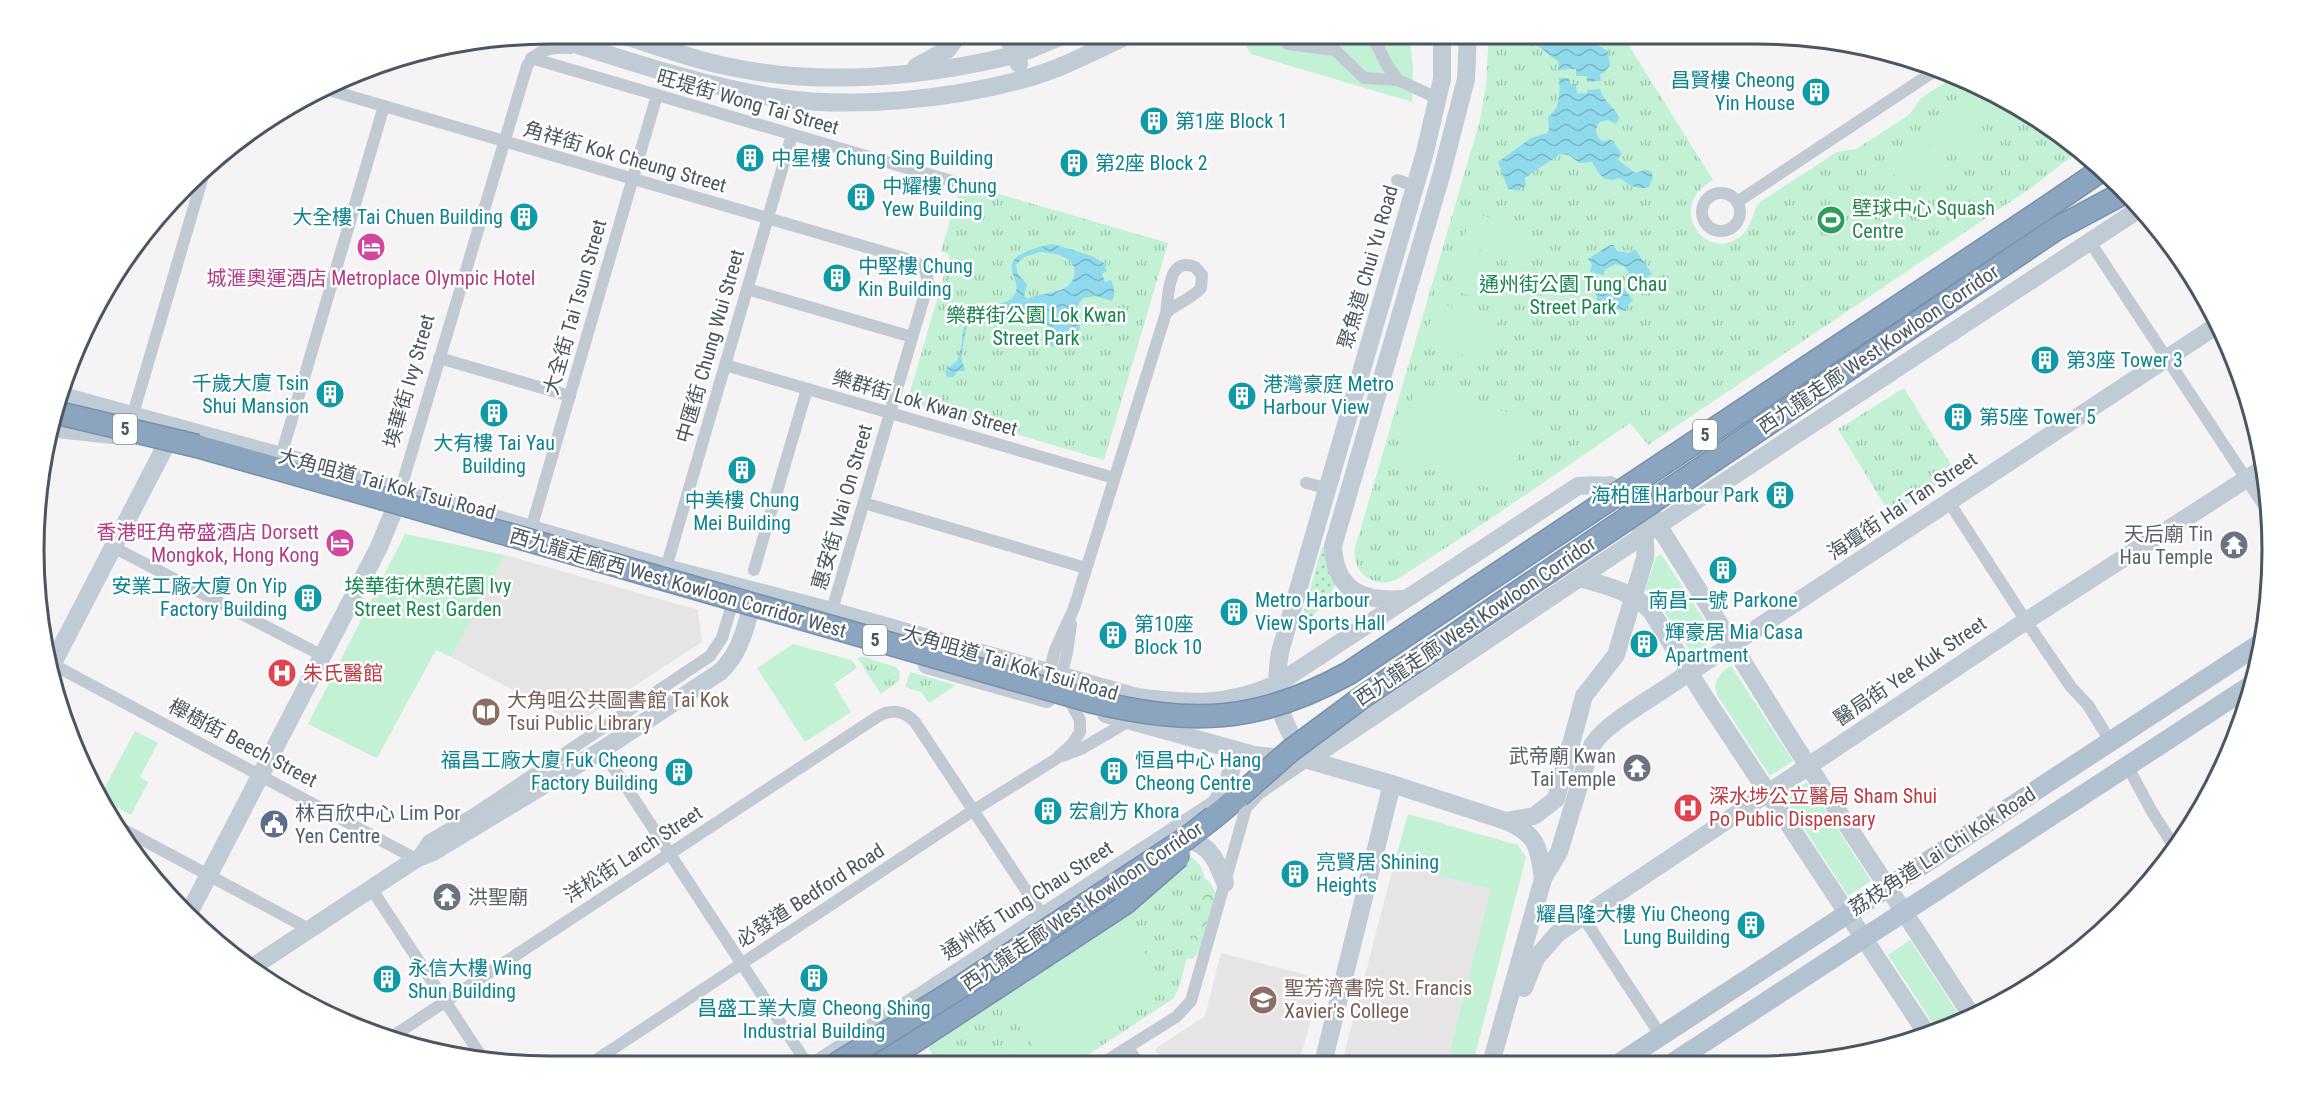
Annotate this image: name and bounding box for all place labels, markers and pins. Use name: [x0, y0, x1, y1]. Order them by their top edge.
place label: 昌賢樓 Cheong Yin House: [1670, 68, 1795, 115]
building icon: 昌賢樓 Cheong Yin House: [1800, 76, 1832, 108]
building icon: 第1座 Block 1: [1138, 105, 1170, 137]
place label: 第1座 Block 1: [1175, 109, 1288, 133]
building icon: 中星樓 Chung Sing Building: [734, 142, 766, 174]
place label: 中星樓 Chung Sing Building: [771, 146, 993, 170]
building icon: 第2座 Block 2: [1058, 147, 1090, 179]
place label: 第2座 Block 2: [1095, 151, 1208, 175]
place label: 中耀樓 Chung Yew Building: [882, 174, 997, 221]
building icon: 中耀樓 Chung Yew Building: [845, 181, 877, 213]
place label: 壁球中心 Squash Centre: [1852, 196, 1995, 243]
building icon: 大全樓 Tai Chuen Building: [508, 201, 540, 233]
sports icon: 壁球中心 Squash Centre: [1815, 204, 1847, 236]
place label: 大全樓 Tai Chuen Building: [292, 205, 503, 229]
hotel icon: 城滙奧運酒店 Metroplace Olympic Hotel: [355, 231, 387, 263]
place label: 中堅樓 Chung Kin Building: [858, 254, 973, 301]
building icon: 中堅樓 Chung Kin Building: [821, 262, 853, 294]
place label: 城滙奧運酒店 Metroplace Olympic Hotel: [207, 266, 535, 290]
building icon: 第3座 Tower 3: [2029, 344, 2061, 376]
place label: 第3座 Tower 3: [2066, 348, 2183, 372]
place label: 千歲大廈 Tsin Shui Mansion: [192, 371, 309, 418]
place label: 港灣豪庭 Metro Harbour View: [1263, 372, 1394, 419]
building icon: 千歲大廈 Tsin Shui Mansion: [314, 378, 346, 410]
building icon: 港灣豪庭 Metro Harbour View: [1226, 380, 1258, 412]
building icon: 大有樓 Tai Yau Building: [478, 397, 510, 429]
building icon: 第5座 Tower 5: [1942, 401, 1974, 433]
place label: 第5座 Tower 5: [1979, 405, 2096, 429]
place label: 大有樓 Tai Yau Building: [433, 431, 555, 478]
building icon: 中美樓 Chung Mei Building: [726, 454, 758, 486]
building icon: 海柏匯 Harbour Park: [1764, 479, 1796, 511]
place label: 海柏匯 Harbour Park: [1590, 483, 1759, 507]
place label: 中美樓 Chung Mei Building: [685, 488, 799, 535]
place label: 香港旺角帝盛酒店 Dorsett Mongkok, Hong Kong: [97, 520, 319, 567]
place label: 天后廟 Tin Hau Temple: [2119, 522, 2213, 569]
hotel icon: 香港旺角帝盛酒店 Dorsett Mongkok, Hong Kong: [324, 527, 356, 559]
temple icon: 天后廟 Tin Hau Temple: [2218, 529, 2250, 561]
building icon: 南昌一號 Parkone: [1707, 554, 1739, 586]
place label: 安業工廠大廈 On Yip Factory Building: [111, 574, 287, 621]
building icon: 安業工廠大廈 On Yip Factory Building: [292, 582, 324, 614]
place label: Metro Harbour View Sports Hall: [1255, 588, 1385, 635]
place label: 南昌一號 Parkone: [1648, 588, 1798, 612]
building icon: Metro Harbour View Sports Hall: [1218, 596, 1250, 628]
place label: 第10座 Block 10: [1134, 612, 1202, 659]
building icon: 第10座 Block 10: [1097, 619, 1129, 651]
place label: 輝豪居 Mia Casa Apartment: [1665, 620, 1803, 667]
building icon: 輝豪居 Mia Casa Apartment: [1628, 628, 1660, 660]
hospital icon: 朱氏醫館: [266, 657, 298, 689]
place label: 朱氏醫館: [303, 661, 383, 685]
place label: 大角咀公共圖書館 Tai Kok Tsui Public Library: [507, 688, 729, 735]
library icon: 大角咀公共圖書館 Tai Kok Tsui Public Library: [470, 696, 502, 728]
place label: 武帝廟 Kwan Tai Temple: [1509, 744, 1616, 791]
place label: 福昌工廠大廈 Fuk Cheong Factory Building: [441, 748, 658, 795]
place label: 恒昌中心 Hang Cheong Centre: [1135, 748, 1261, 795]
temple icon: 武帝廟 Kwan Tai Temple: [1621, 752, 1653, 784]
building icon: 恒昌中心 Hang Cheong Centre: [1098, 755, 1130, 787]
building icon: 福昌工廠大廈 Fuk Cheong Factory Building: [663, 756, 695, 788]
place label: 深水埗公立醫局 Sham Shui Po Public Dispensary: [1709, 784, 1937, 831]
hospital icon: 深水埗公立醫局 Sham Shui Po Public Dispensary: [1672, 792, 1704, 824]
building icon: 宏創方 Khora: [1032, 795, 1064, 827]
place label: 宏創方 Khora: [1069, 799, 1179, 823]
place label: 林百欣中心 Lim Por Yen Centre: [295, 801, 460, 848]
public building icon: 林百欣中心 Lim Por Yen Centre: [258, 808, 290, 840]
place label: 亮賢居 Shining Heights: [1316, 850, 1439, 897]
building icon: 亮賢居 Shining Heights: [1279, 858, 1311, 890]
temple icon: 洪聖廟: [431, 881, 463, 913]
place label: 洪聖廟: [468, 885, 528, 909]
place label: 耀昌隆大樓 Yiu Cheong Lung Building: [1536, 902, 1730, 949]
building icon: 耀昌隆大樓 Yiu Cheong Lung Building: [1735, 909, 1767, 941]
place label: 永信大樓 Wing Shun Building: [408, 956, 532, 1003]
building icon: 昌盛工業大廈 Cheong Shing Industrial Building: [798, 962, 830, 994]
building icon: 永信大樓 Wing Shun Building: [371, 963, 403, 995]
place label: 聖芳濟書院 St. Francis Xavier's College: [1284, 976, 1472, 1023]
school or university icon: 聖芳濟書院 St. Francis Xavier's College: [1247, 984, 1279, 1016]
place label: 昌盛工業大廈 Cheong Shing Industrial Building: [697, 996, 931, 1043]

